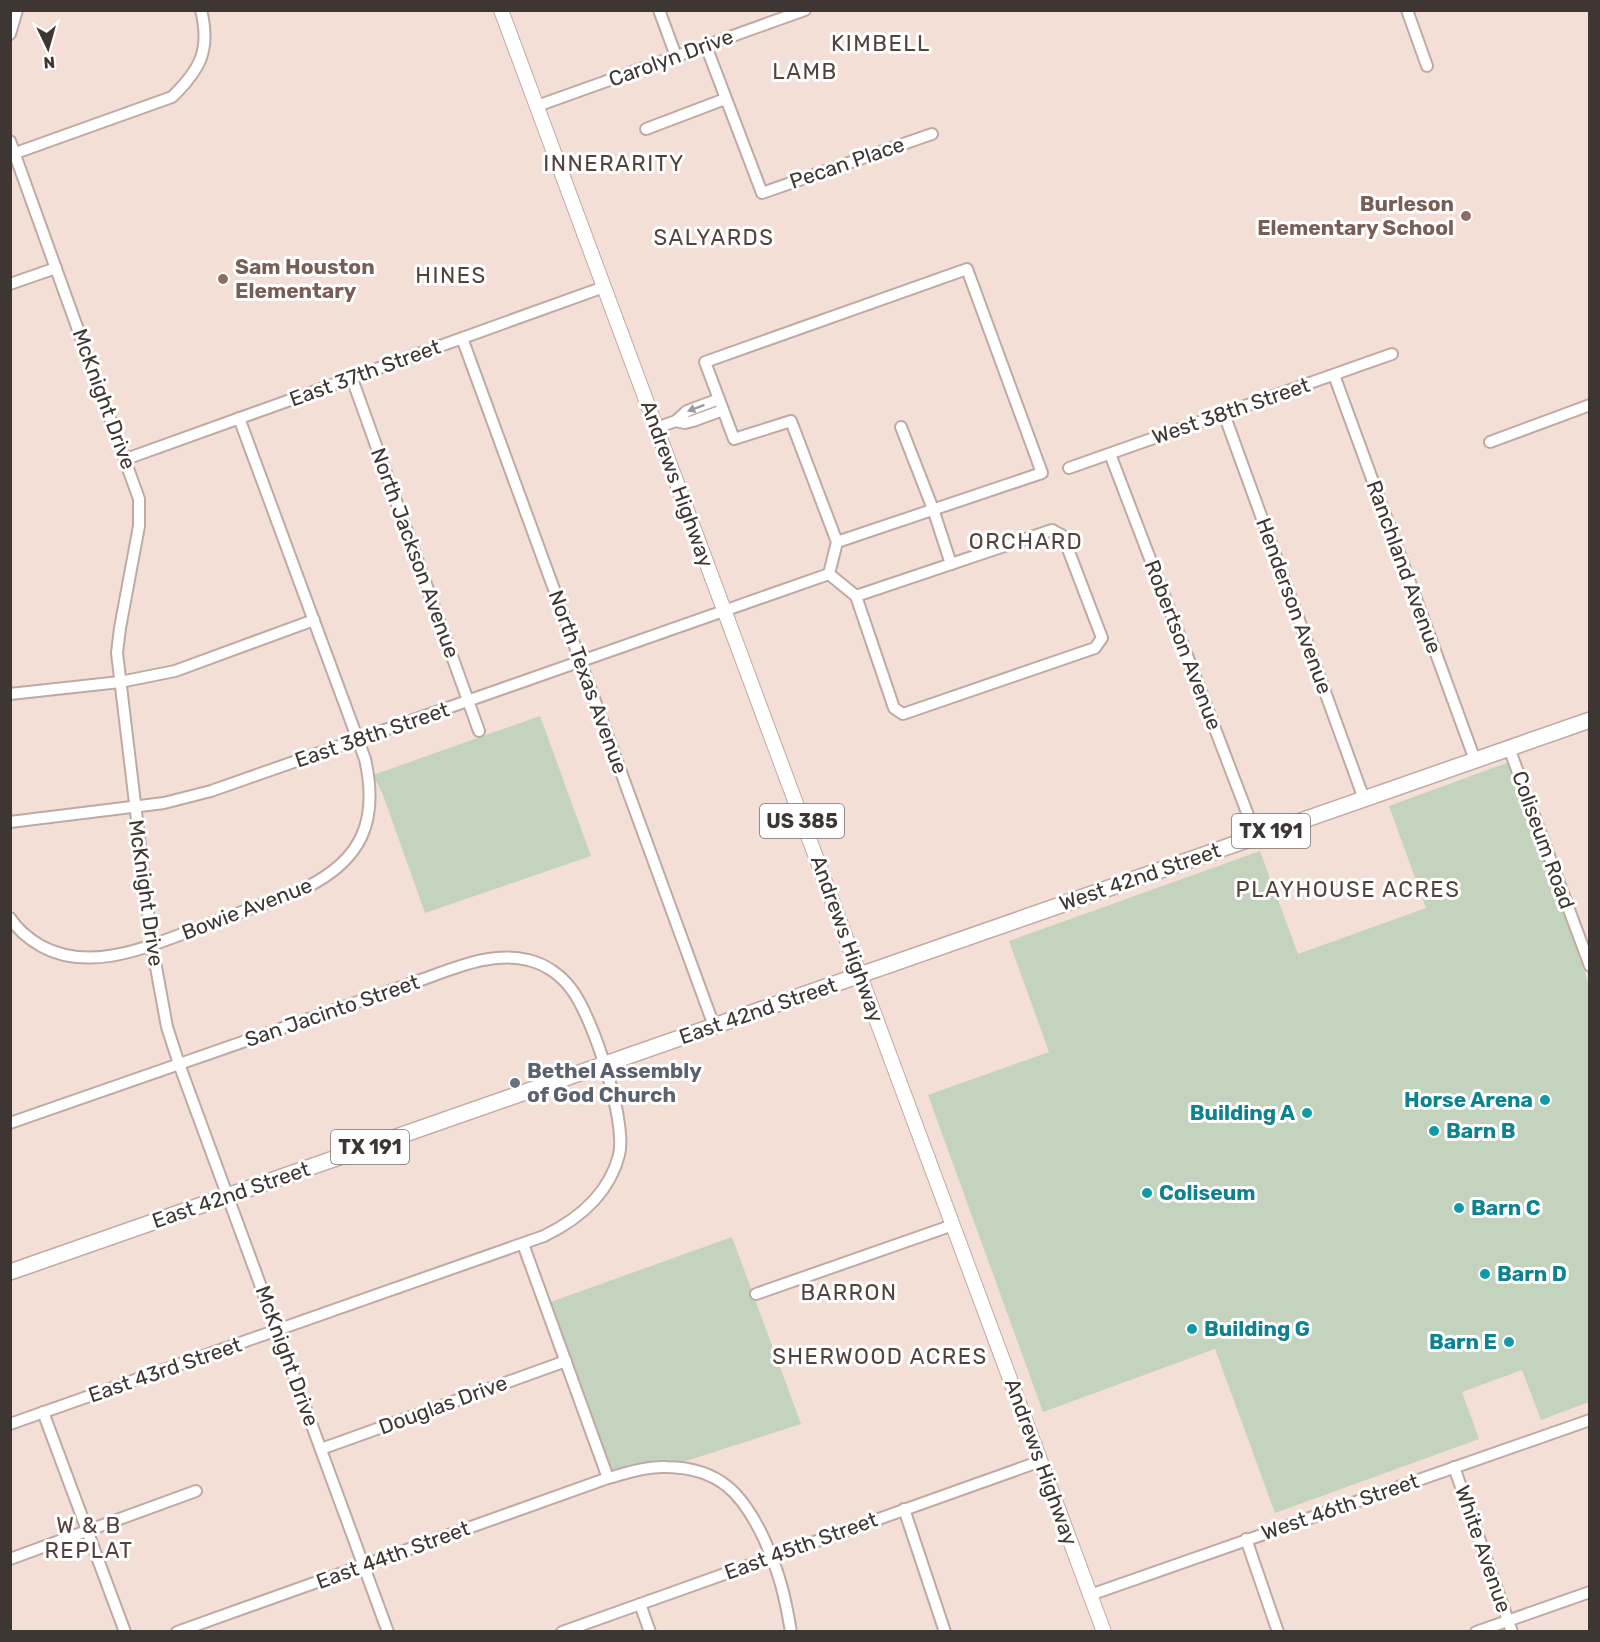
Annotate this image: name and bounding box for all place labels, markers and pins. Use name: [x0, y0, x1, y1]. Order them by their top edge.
place label: Burleson Elementary School: [1257, 191, 1454, 240]
marker: Burleson Elementary School: [1459, 209, 1473, 223]
place label: Sam Houston Elementary: [235, 254, 375, 303]
marker: Sam Houston Elementary: [216, 272, 230, 286]
place label: Bethel Assembly of God Church: [527, 1058, 702, 1107]
marker: Bethel Assembly of God Church: [508, 1076, 522, 1090]
place label: Horse Arena: [1404, 1087, 1533, 1112]
marker: Horse Arena: [1538, 1093, 1552, 1107]
place label: Building A: [1190, 1100, 1295, 1125]
marker: Building A: [1300, 1106, 1314, 1120]
place label: Barn B: [1446, 1118, 1515, 1143]
marker: Barn B: [1427, 1124, 1441, 1138]
place label: Coliseum: [1159, 1180, 1255, 1205]
marker: Coliseum: [1140, 1186, 1154, 1200]
place label: Barn C: [1471, 1195, 1541, 1220]
marker: Barn C: [1452, 1201, 1466, 1215]
place label: Barn D: [1497, 1261, 1567, 1286]
marker: Barn D: [1478, 1267, 1492, 1281]
place label: Building G: [1204, 1316, 1310, 1341]
marker: Building G: [1185, 1322, 1199, 1336]
place label: Barn E: [1429, 1329, 1497, 1354]
marker: Barn E: [1502, 1335, 1516, 1349]

